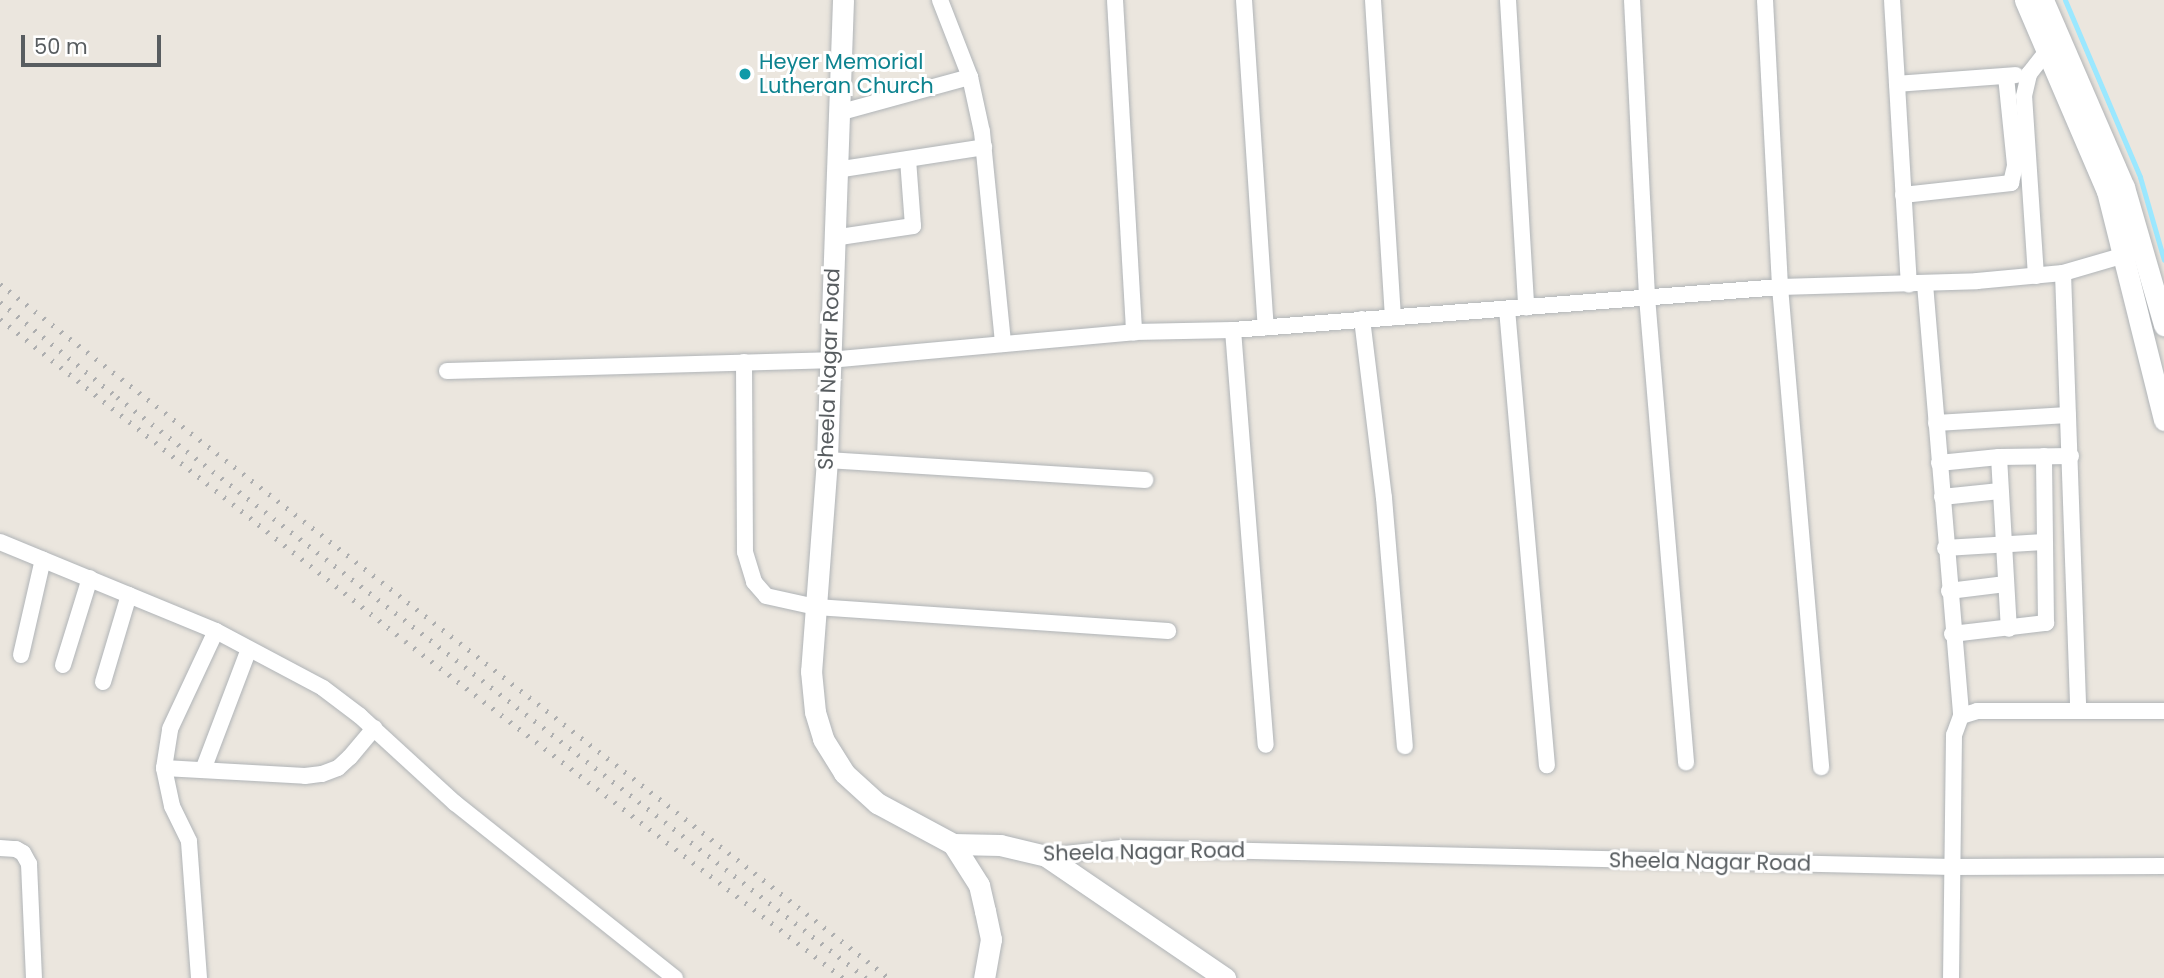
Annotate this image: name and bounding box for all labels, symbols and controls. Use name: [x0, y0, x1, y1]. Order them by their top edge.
scale bar: [24, 21, 164, 65]
text: 50 m: [34, 32, 88, 61]
place label: Heyer Memorial Lutheran Church: [759, 49, 934, 99]
marker: Heyer Memorial Lutheran Church: [737, 66, 753, 82]
street label: Sheela Nagar Road: [813, 268, 845, 470]
street label: Sheela Nagar Road: [1043, 838, 1245, 866]
street label: Sheela Nagar Road: [1609, 848, 1811, 876]

